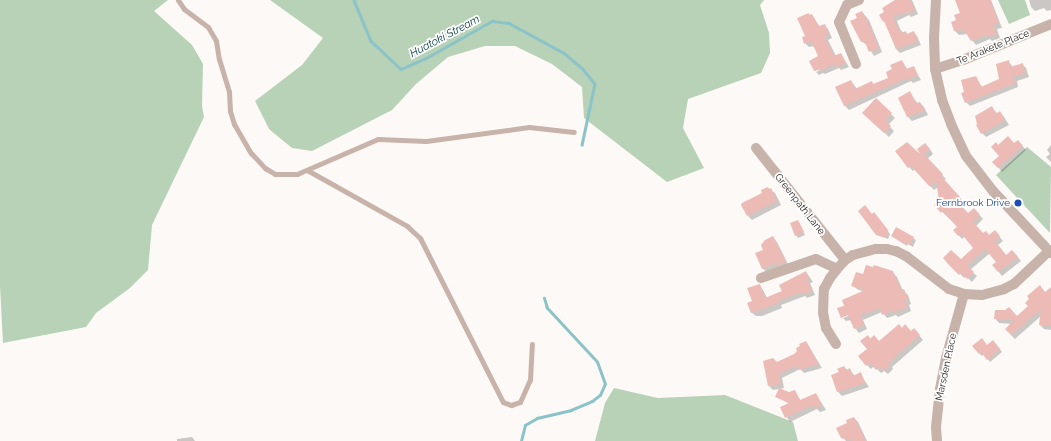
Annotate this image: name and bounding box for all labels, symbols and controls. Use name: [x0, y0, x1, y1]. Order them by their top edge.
water label: Huatoki Stream: [408, 13, 482, 61]
street label: Te Arakete Place: [955, 27, 1031, 67]
street label: Greenpath Lane: [772, 171, 828, 237]
place label: Fernbrook Drive: [936, 197, 1010, 209]
marker: Fernbrook Drive: [1013, 198, 1023, 208]
street label: Marsden Place: [933, 332, 959, 402]

